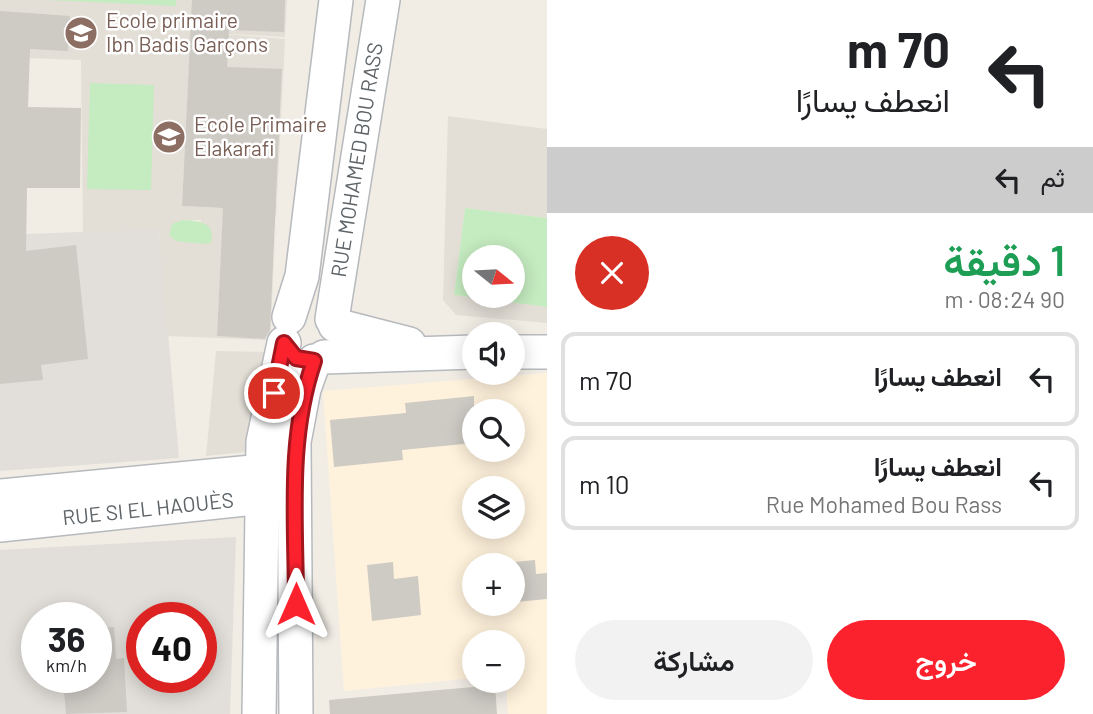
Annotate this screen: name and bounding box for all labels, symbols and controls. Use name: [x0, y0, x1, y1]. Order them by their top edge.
place label: Ecole primaire Ibn Badis Garçons: [106, 7, 268, 56]
school or university icon: Ecole primaire Ibn Badis Garçons: [62, 14, 100, 52]
text: 70 m: [847, 19, 950, 78]
icon: left: [974, 28, 1065, 119]
street label: RUE MOHAMED BOU RASS: [325, 41, 387, 279]
text: انعطف يسارًا: [796, 80, 950, 118]
place label: Ecole Primaire Elakarafi: [194, 111, 327, 160]
school or university icon: Ecole Primaire Elakarafi: [150, 118, 188, 156]
icon: left: [989, 161, 1027, 199]
text: ثم: [1041, 161, 1065, 192]
text: 1 دقيقة: [943, 234, 1065, 284]
button: close: [575, 236, 649, 310]
north arrow: [462, 245, 525, 308]
map controls: [462, 245, 525, 693]
text: 90 m · 08:24: [945, 285, 1065, 313]
button: sound: [462, 322, 525, 385]
text: انعطف يسارًا: [874, 360, 1002, 391]
icon: left: [1023, 360, 1061, 398]
pin: [244, 363, 304, 423]
text: 70 m: [579, 364, 633, 395]
icon: arrive: [255, 374, 293, 412]
button: search: [462, 399, 525, 462]
text: انعطف يسارًا: [874, 450, 1002, 481]
icon: left: [1023, 464, 1061, 502]
text: 10 m: [579, 468, 630, 499]
button: layers: [462, 476, 525, 539]
street label: RUE SI EL HAOUÈS: [61, 486, 235, 529]
text: Rue Mohamed Bou Rass: [766, 490, 1002, 518]
button: +: [462, 553, 525, 616]
position arrow: [259, 567, 333, 641]
speed limit sign: 40: [126, 602, 217, 693]
text: 36: [48, 617, 85, 659]
button: مشاركة: [575, 620, 813, 700]
button: خروج: [827, 620, 1065, 700]
button: −: [462, 630, 525, 693]
text: km/h: [46, 654, 87, 676]

